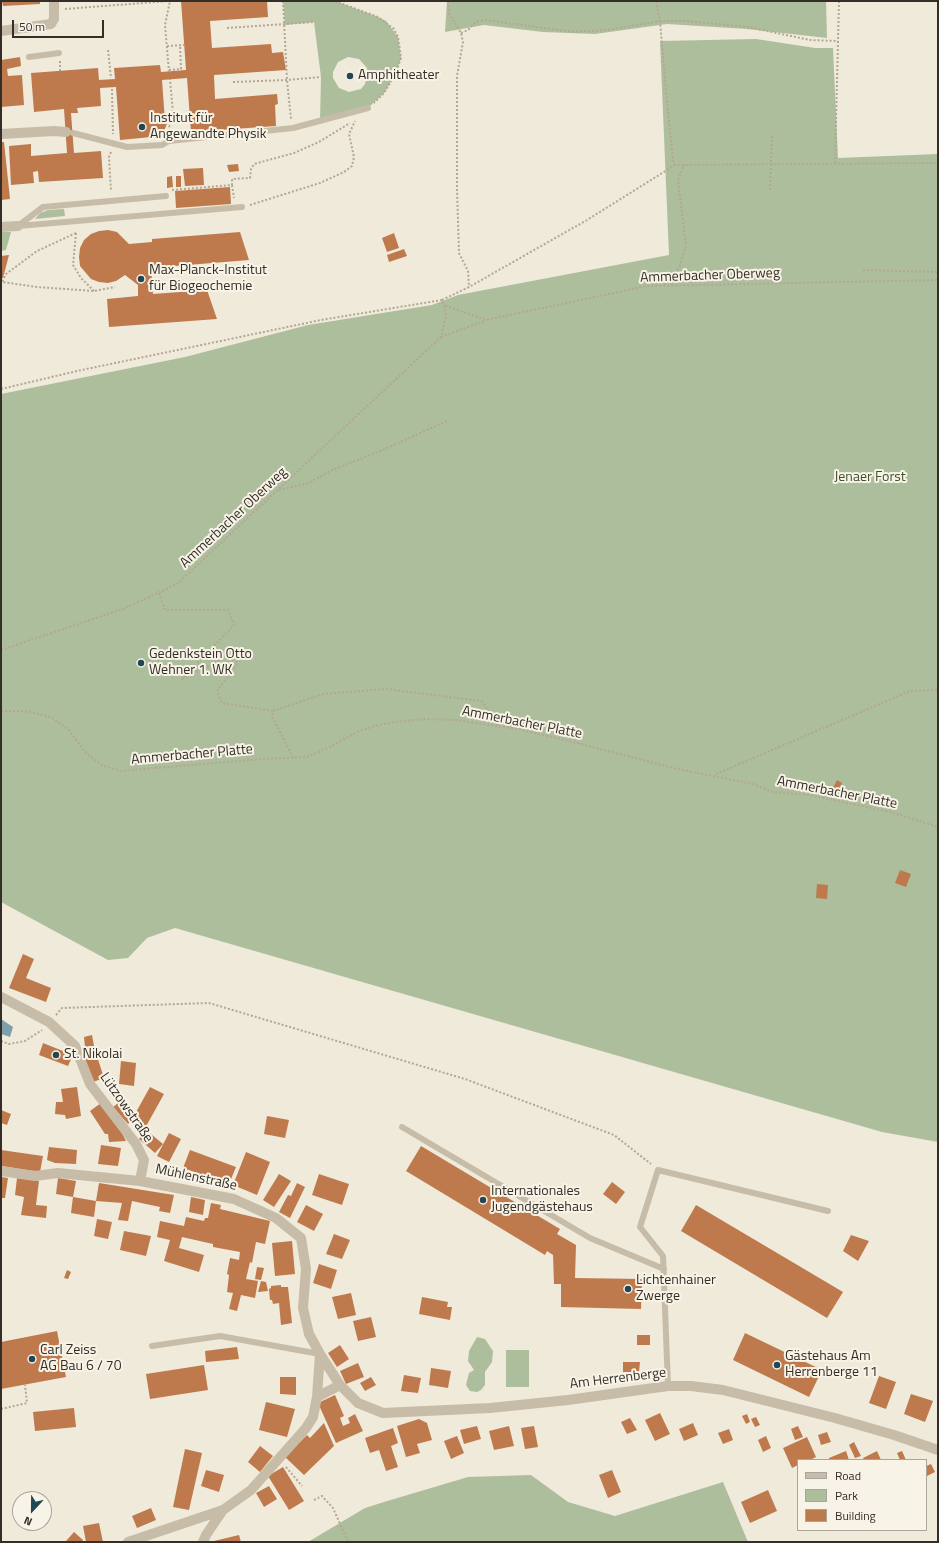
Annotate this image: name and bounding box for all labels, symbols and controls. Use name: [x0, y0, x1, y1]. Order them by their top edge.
scale bar: [14, 12, 106, 38]
text: 50 m: [19, 17, 45, 36]
place label: Amphitheater: [358, 68, 439, 84]
marker: Amphitheater: [345, 71, 355, 81]
place label: Institut für Angewandte Physik: [150, 111, 266, 144]
marker: Institut für Angewandte Physik: [137, 122, 147, 132]
place label: Max-Planck-Institut für Biogeochemie: [149, 263, 267, 296]
street label: Ammerbacher Oberweg: [640, 265, 780, 287]
marker: Max-Planck-Institut für Biogeochemie: [136, 274, 146, 284]
street label: Ammerbacher Oberweg: [177, 464, 291, 572]
park label: Jenaer Forst: [834, 470, 906, 486]
place label: Gedenkstein Otto Wehner 1. WK: [149, 647, 252, 680]
marker: Gedenkstein Otto Wehner 1. WK: [136, 658, 146, 668]
street label: Ammerbacher Platte: [460, 703, 584, 743]
street label: Ammerbacher Platte: [130, 741, 254, 769]
street label: Ammerbacher Platte: [775, 773, 899, 813]
place label: St. Nikolai: [64, 1047, 122, 1063]
marker: St. Nikolai: [51, 1050, 61, 1060]
street label: Lützowstraße: [96, 1070, 156, 1146]
street label: Mühlenstraße: [154, 1161, 238, 1195]
place label: Internationales Jugendgästehaus: [491, 1184, 593, 1216]
marker: Internationales Jugendgästehaus: [478, 1195, 488, 1205]
place label: Lichtenhainer Zwerge: [636, 1273, 716, 1306]
marker: Lichtenhainer Zwerge: [623, 1284, 633, 1294]
place label: Carl Zeiss AG Bau 6 / 70: [40, 1343, 121, 1376]
place label: Gästehaus Am Herrenberge 11: [785, 1349, 878, 1382]
marker: Carl Zeiss AG Bau 6 / 70: [27, 1354, 37, 1364]
marker: Gästehaus Am Herrenberge 11: [772, 1360, 782, 1370]
street label: Am Herrenberge: [569, 1365, 667, 1393]
legend: [797, 1459, 927, 1531]
text: Road: [835, 1466, 861, 1485]
text: Park: [835, 1486, 858, 1505]
north arrow: [12, 1491, 52, 1531]
text: Building: [835, 1506, 876, 1525]
text: N: [21, 1512, 34, 1530]

